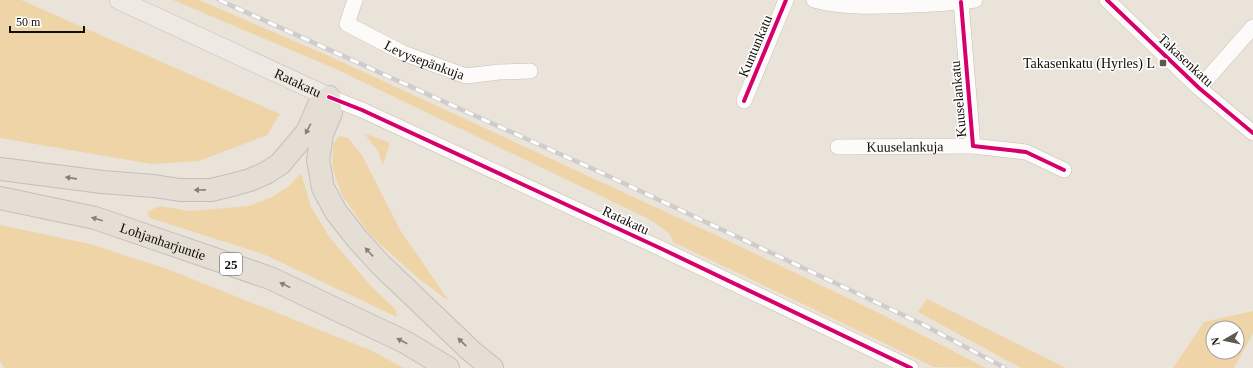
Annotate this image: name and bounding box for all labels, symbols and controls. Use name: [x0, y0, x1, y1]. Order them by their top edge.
scale bar: [10, 8, 84, 34]
street label: Kuntunkatu: [736, 13, 775, 80]
text: 50 m: [16, 15, 41, 29]
street label: Takasenkatu: [1155, 31, 1216, 90]
street label: Levysepänkuja: [382, 38, 467, 83]
place label: Takasenkatu (Hyrles) L: [1023, 56, 1155, 72]
marker: Takasenkatu (Hyrles) L: [1158, 58, 1168, 68]
street label: Kuuselankatu: [948, 60, 969, 138]
street label: Ratakatu: [272, 66, 323, 100]
one-way arrow: [304, 123, 311, 135]
street label: Kuuselankuja: [866, 139, 944, 155]
one-way arrow: [65, 175, 77, 181]
one-way arrow: [193, 187, 206, 193]
street label: Ratakatu: [600, 203, 652, 238]
one-way arrow: [90, 216, 102, 222]
street label: Lohjanharjuntie: [118, 220, 208, 263]
one-way arrow: [364, 247, 374, 257]
road number: 25: [220, 253, 242, 275]
one-way arrow: [279, 282, 291, 288]
north arrow: [1205, 320, 1245, 360]
text: N: [1209, 337, 1222, 346]
one-way arrow: [397, 338, 408, 344]
one-way arrow: [457, 338, 467, 347]

